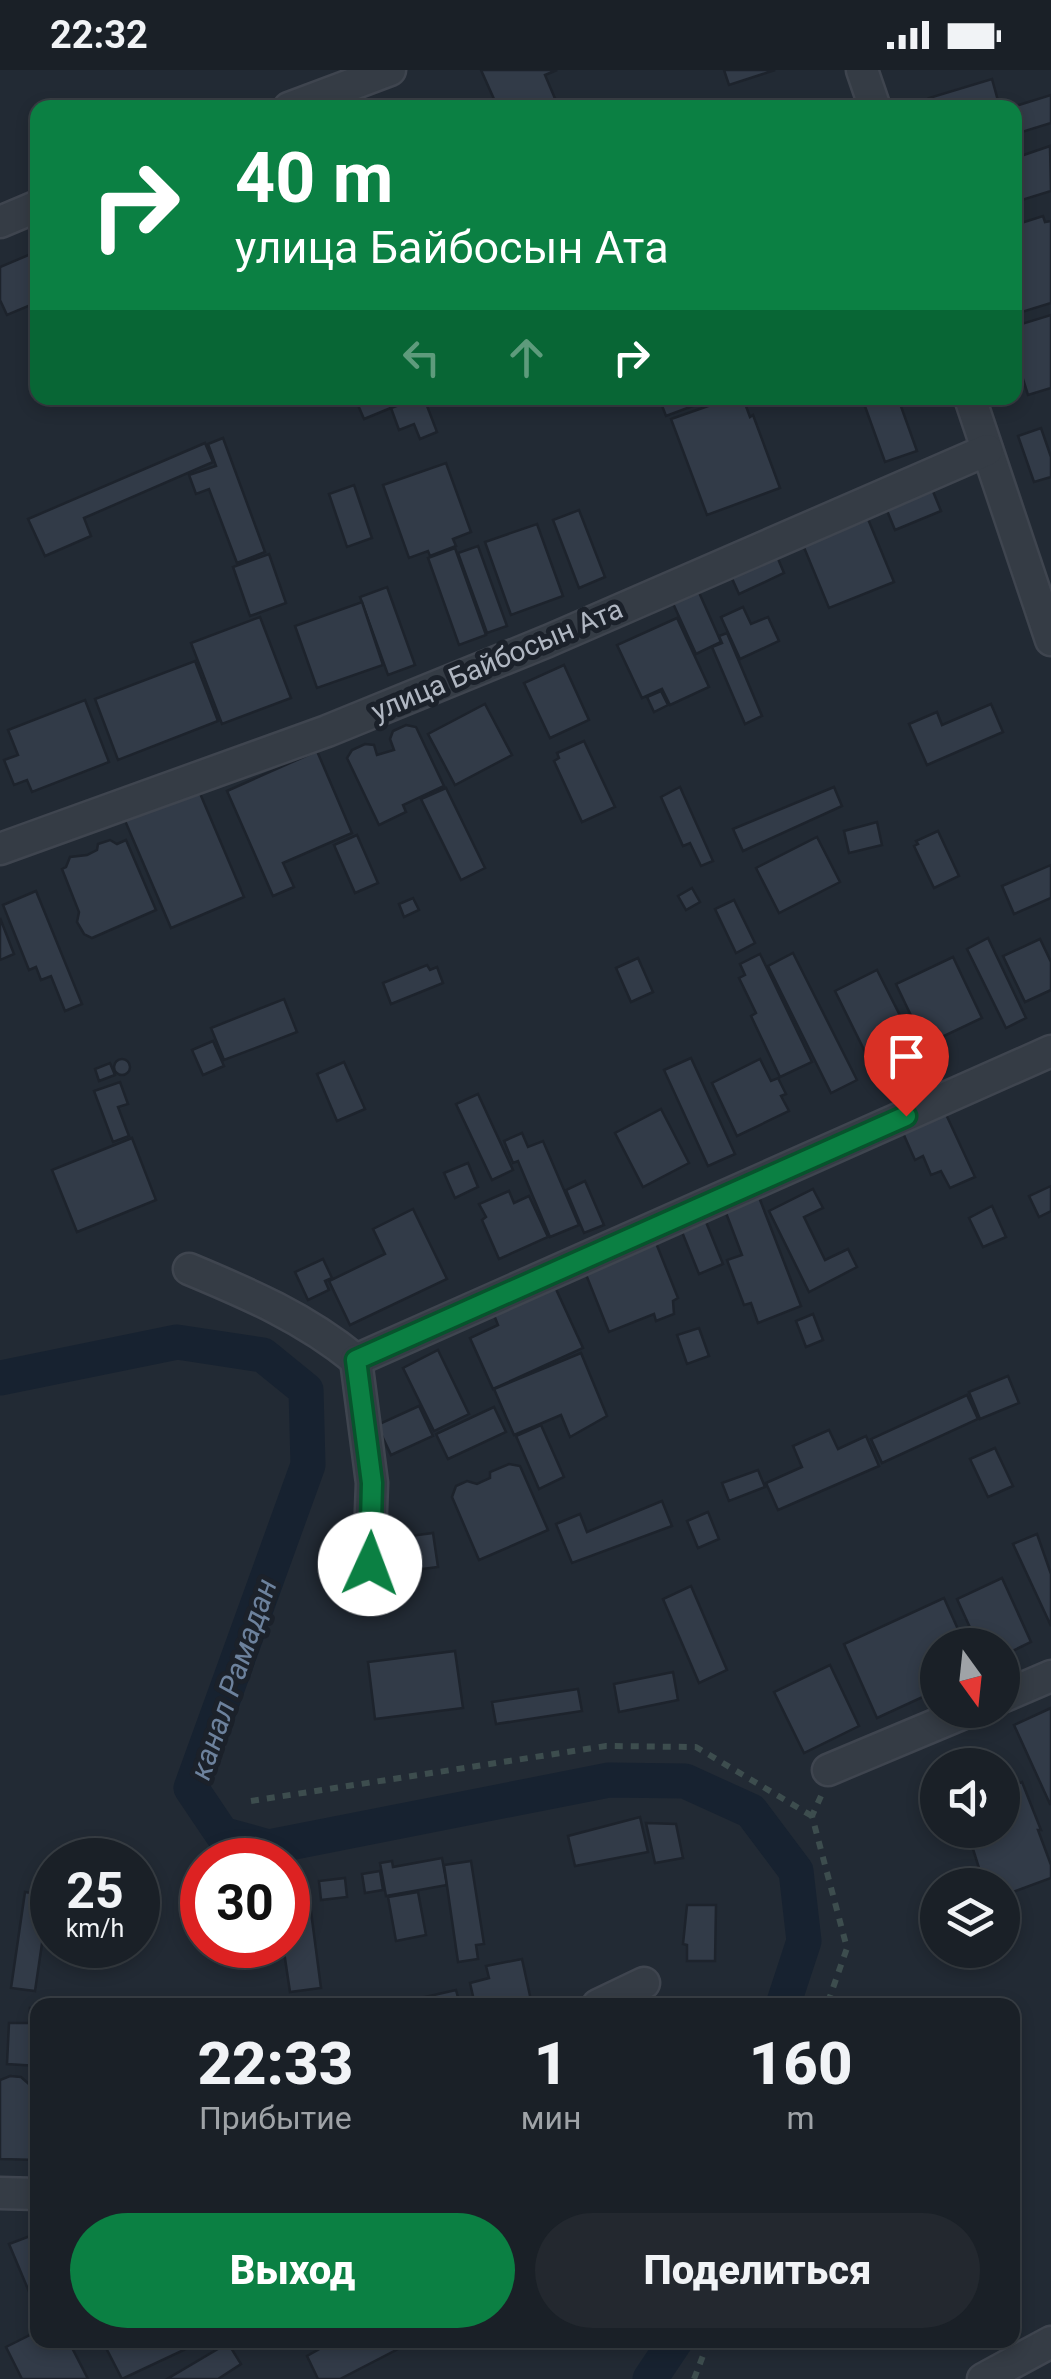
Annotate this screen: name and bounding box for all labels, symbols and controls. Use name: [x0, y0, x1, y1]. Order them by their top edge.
text: 22:32: [50, 13, 148, 57]
text: 40 m: [235, 137, 393, 219]
icon: right: [70, 140, 200, 270]
text: улица Байбосын Ата: [235, 221, 669, 274]
icon: left: [394, 330, 449, 385]
icon: ahead: [499, 330, 554, 385]
icon: right: [604, 330, 659, 385]
street label: улица Байбосын Ата: [366, 592, 628, 728]
pin: [864, 1014, 949, 1117]
icon: arrive: [879, 1029, 934, 1084]
position arrow: [318, 1512, 422, 1616]
water label: канал Рамадан: [182, 1574, 284, 1784]
north arrow: [920, 1628, 1020, 1728]
map controls: [920, 1628, 1020, 1968]
button: sound: [920, 1748, 1020, 1848]
speed limit sign: 30: [180, 1838, 310, 1968]
text: 25: [66, 1862, 124, 1920]
button: layers: [920, 1868, 1020, 1968]
text: km/h: [66, 1914, 124, 1943]
text: 22:33: [197, 2028, 353, 2099]
text: 1: [534, 2028, 568, 2099]
text: 160: [749, 2028, 853, 2099]
text: Прибытие: [199, 2099, 352, 2137]
text: мин: [521, 2099, 581, 2137]
text: m: [787, 2099, 815, 2137]
button: Выход: [70, 2213, 515, 2328]
button: Поделиться: [535, 2213, 980, 2328]

